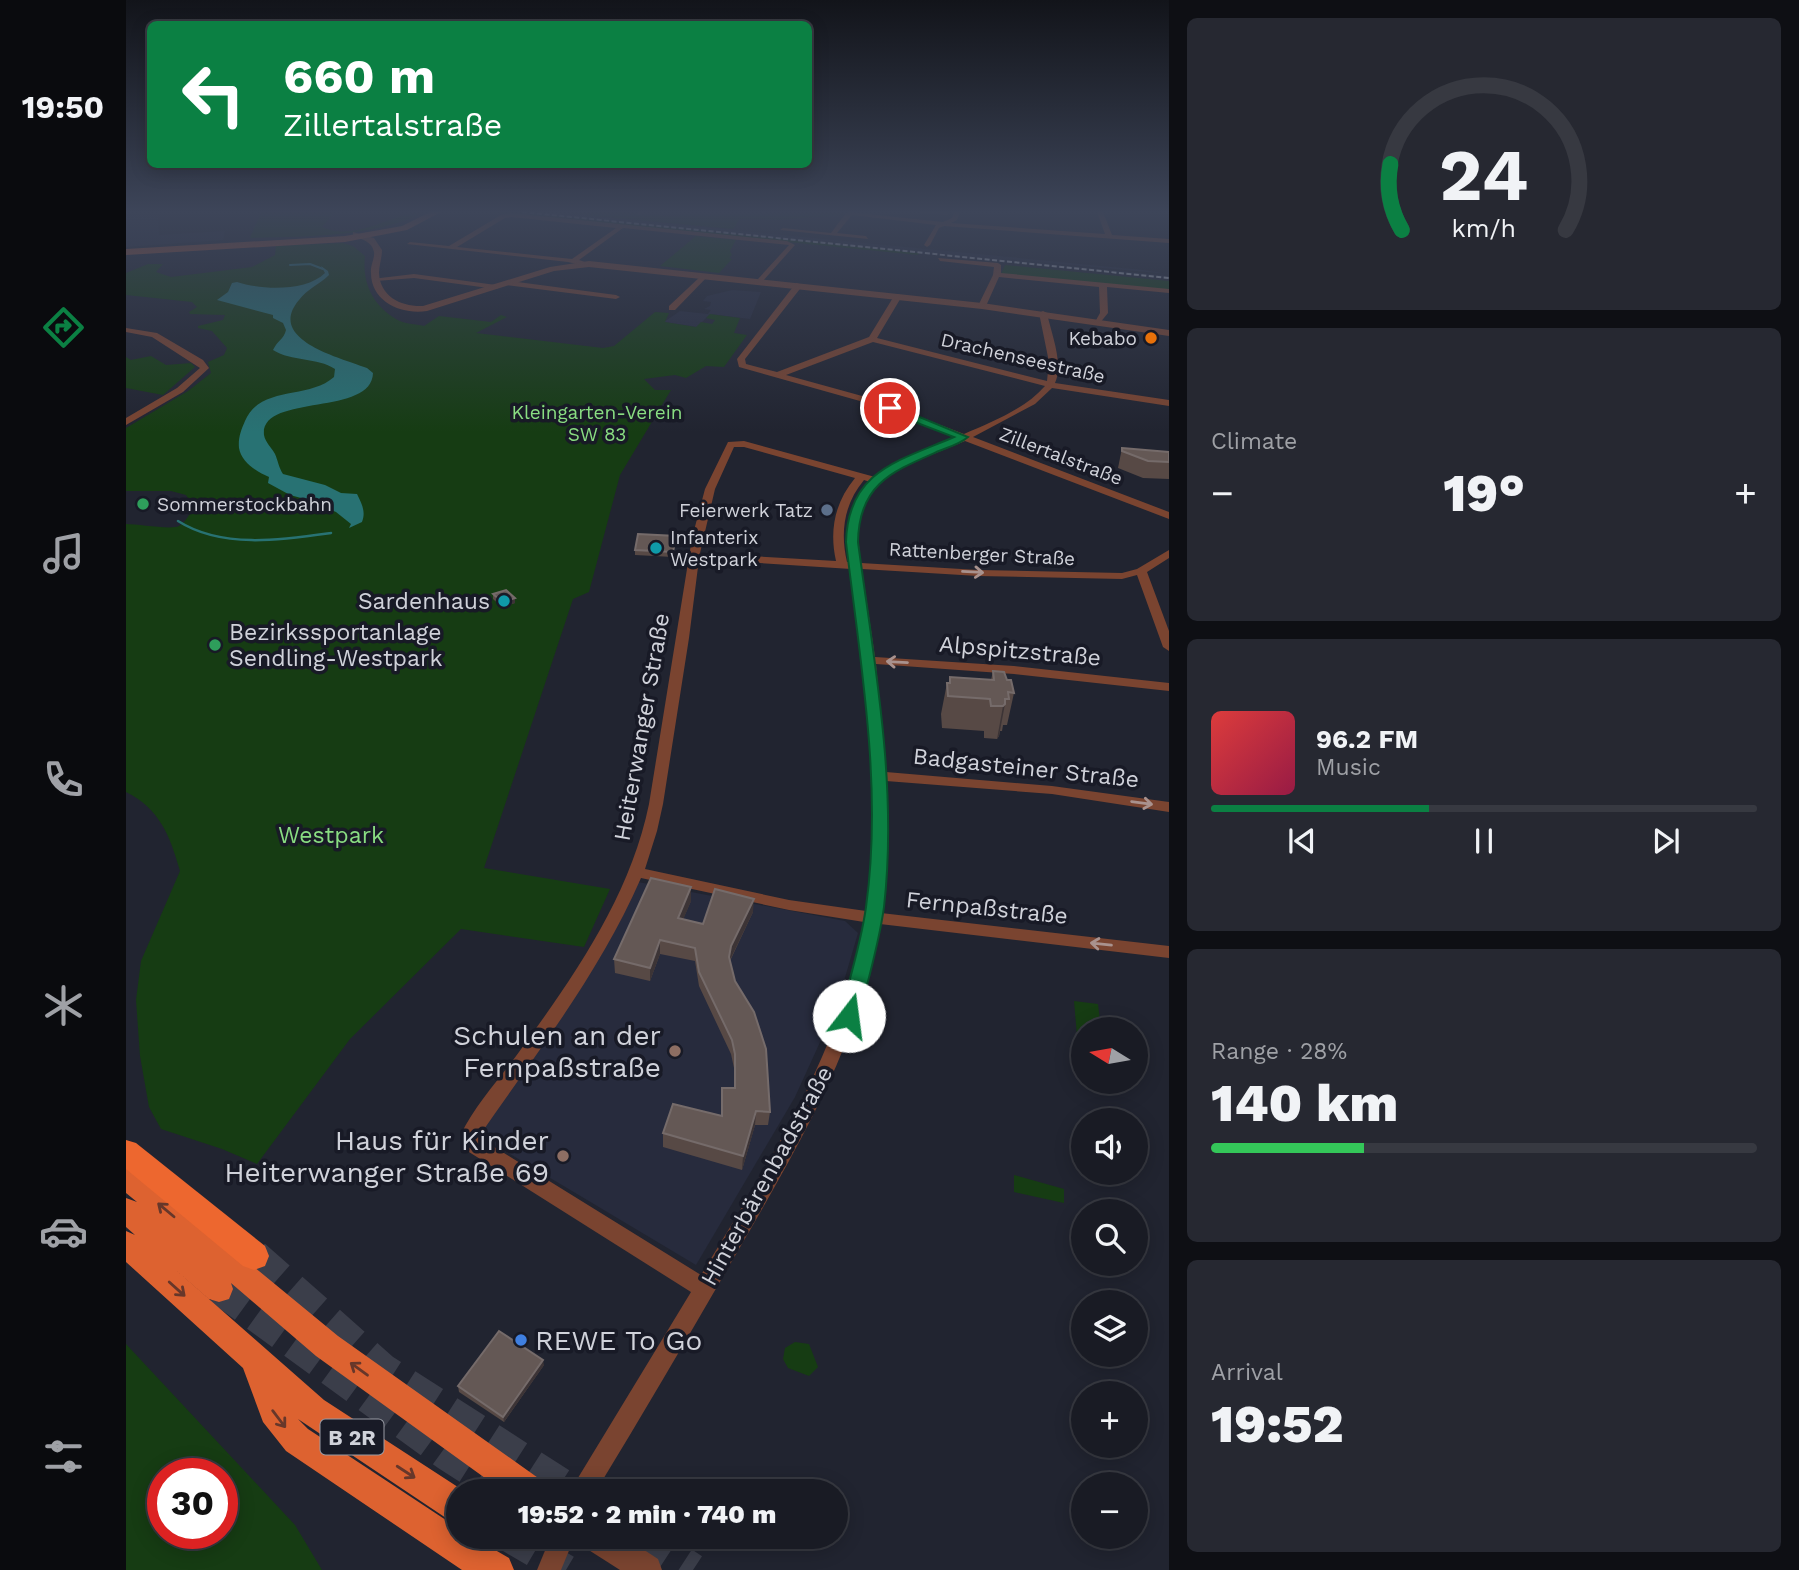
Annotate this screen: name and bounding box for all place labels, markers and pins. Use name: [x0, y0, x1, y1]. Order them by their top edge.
place label: Kebabo: [1068, 327, 1137, 350]
marker: Kebabo: [1143, 330, 1159, 346]
pin: [860, 378, 920, 438]
place label: Sommerstockbahn: [157, 493, 332, 516]
marker: Sommerstockbahn: [135, 496, 151, 512]
place label: Feierwerk Tatz: [679, 499, 813, 522]
marker: Feierwerk Tatz: [819, 502, 835, 518]
place label: Infanterix Westpark: [670, 526, 758, 571]
marker: Infanterix Westpark: [648, 540, 664, 556]
place label: Sardenhaus: [358, 588, 490, 615]
marker: Sardenhaus: [496, 593, 512, 609]
place label: Bezirkssportanlage Sendling-Westpark: [229, 619, 442, 672]
marker: Bezirkssportanlage Sendling-Westpark: [207, 637, 223, 653]
place label: Schulen an der Fernpaßstraße: [453, 1019, 661, 1084]
marker: Schulen an der Fernpaßstraße: [667, 1043, 683, 1059]
place label: Haus für Kinder Heiterwanger Straße 69: [224, 1124, 549, 1189]
marker: Haus für Kinder Heiterwanger Straße 69: [555, 1148, 571, 1164]
place label: REWE To Go: [535, 1324, 702, 1357]
marker: REWE To Go: [513, 1332, 529, 1348]

